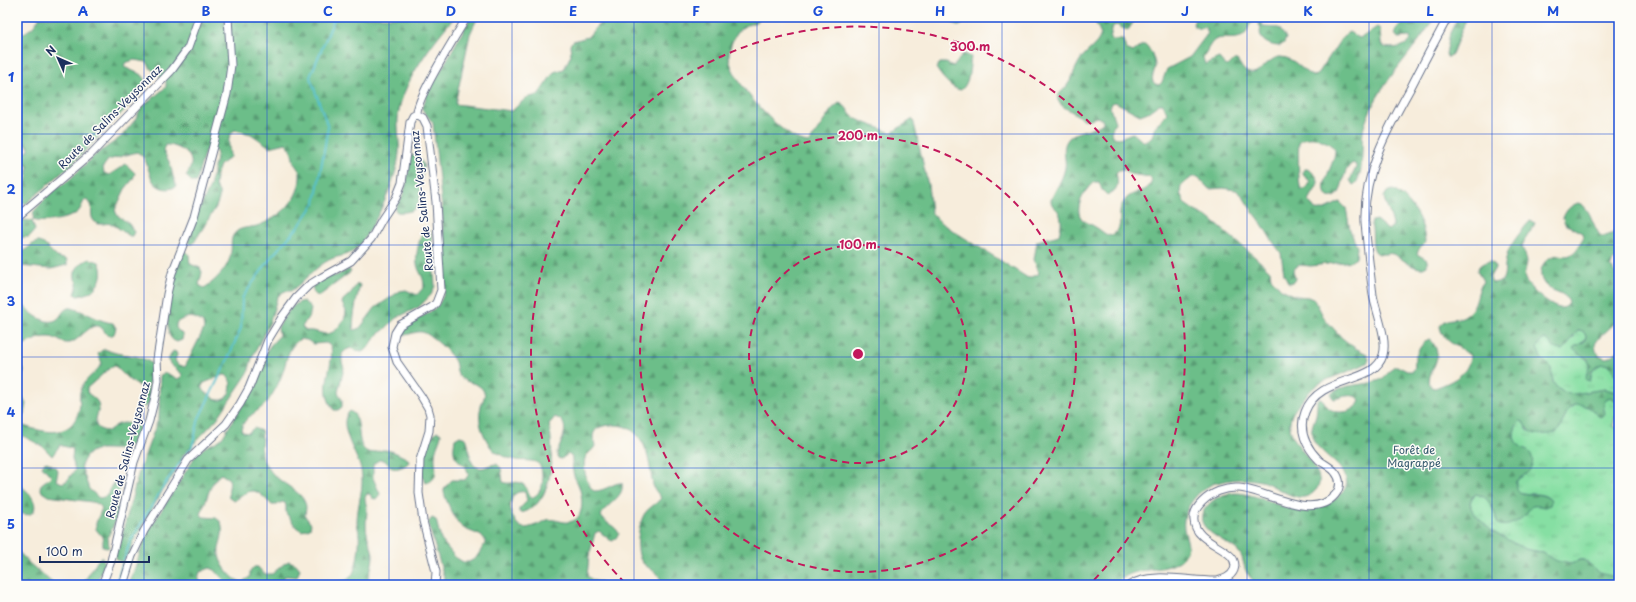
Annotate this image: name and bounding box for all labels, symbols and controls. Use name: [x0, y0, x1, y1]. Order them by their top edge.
text: A: [78, 1, 88, 20]
text: B: [202, 1, 211, 20]
text: C: [323, 1, 333, 20]
text: D: [446, 1, 456, 20]
text: E: [569, 1, 577, 20]
text: F: [692, 1, 700, 20]
text: G: [813, 1, 823, 20]
text: H: [935, 1, 945, 20]
text: I: [1061, 1, 1065, 20]
text: J: [1181, 1, 1189, 20]
text: K: [1303, 1, 1313, 20]
text: L: [1426, 1, 1434, 20]
text: M: [1547, 1, 1559, 20]
text: 300 m: [950, 37, 990, 55]
north arrow: [38, 38, 78, 78]
text: N: [41, 41, 60, 60]
street label: Route de Salins-Veysonnaz: [54, 61, 166, 173]
text: 1: [8, 67, 14, 86]
text: 200 m: [838, 126, 878, 144]
street label: Route de Salins-Veysonnaz: [406, 130, 437, 272]
text: 2: [6, 179, 16, 198]
text: 100 m: [839, 235, 877, 253]
text: 3: [7, 291, 16, 310]
centre of rings: [851, 347, 865, 361]
street label: Route de Salins-Veysonnaz: [101, 380, 154, 520]
text: 4: [7, 402, 16, 421]
park label: Forêt de Magrappé: [1387, 441, 1441, 471]
text: 5: [7, 514, 15, 533]
scale bar: [40, 538, 149, 564]
text: 100 m: [46, 542, 83, 560]

